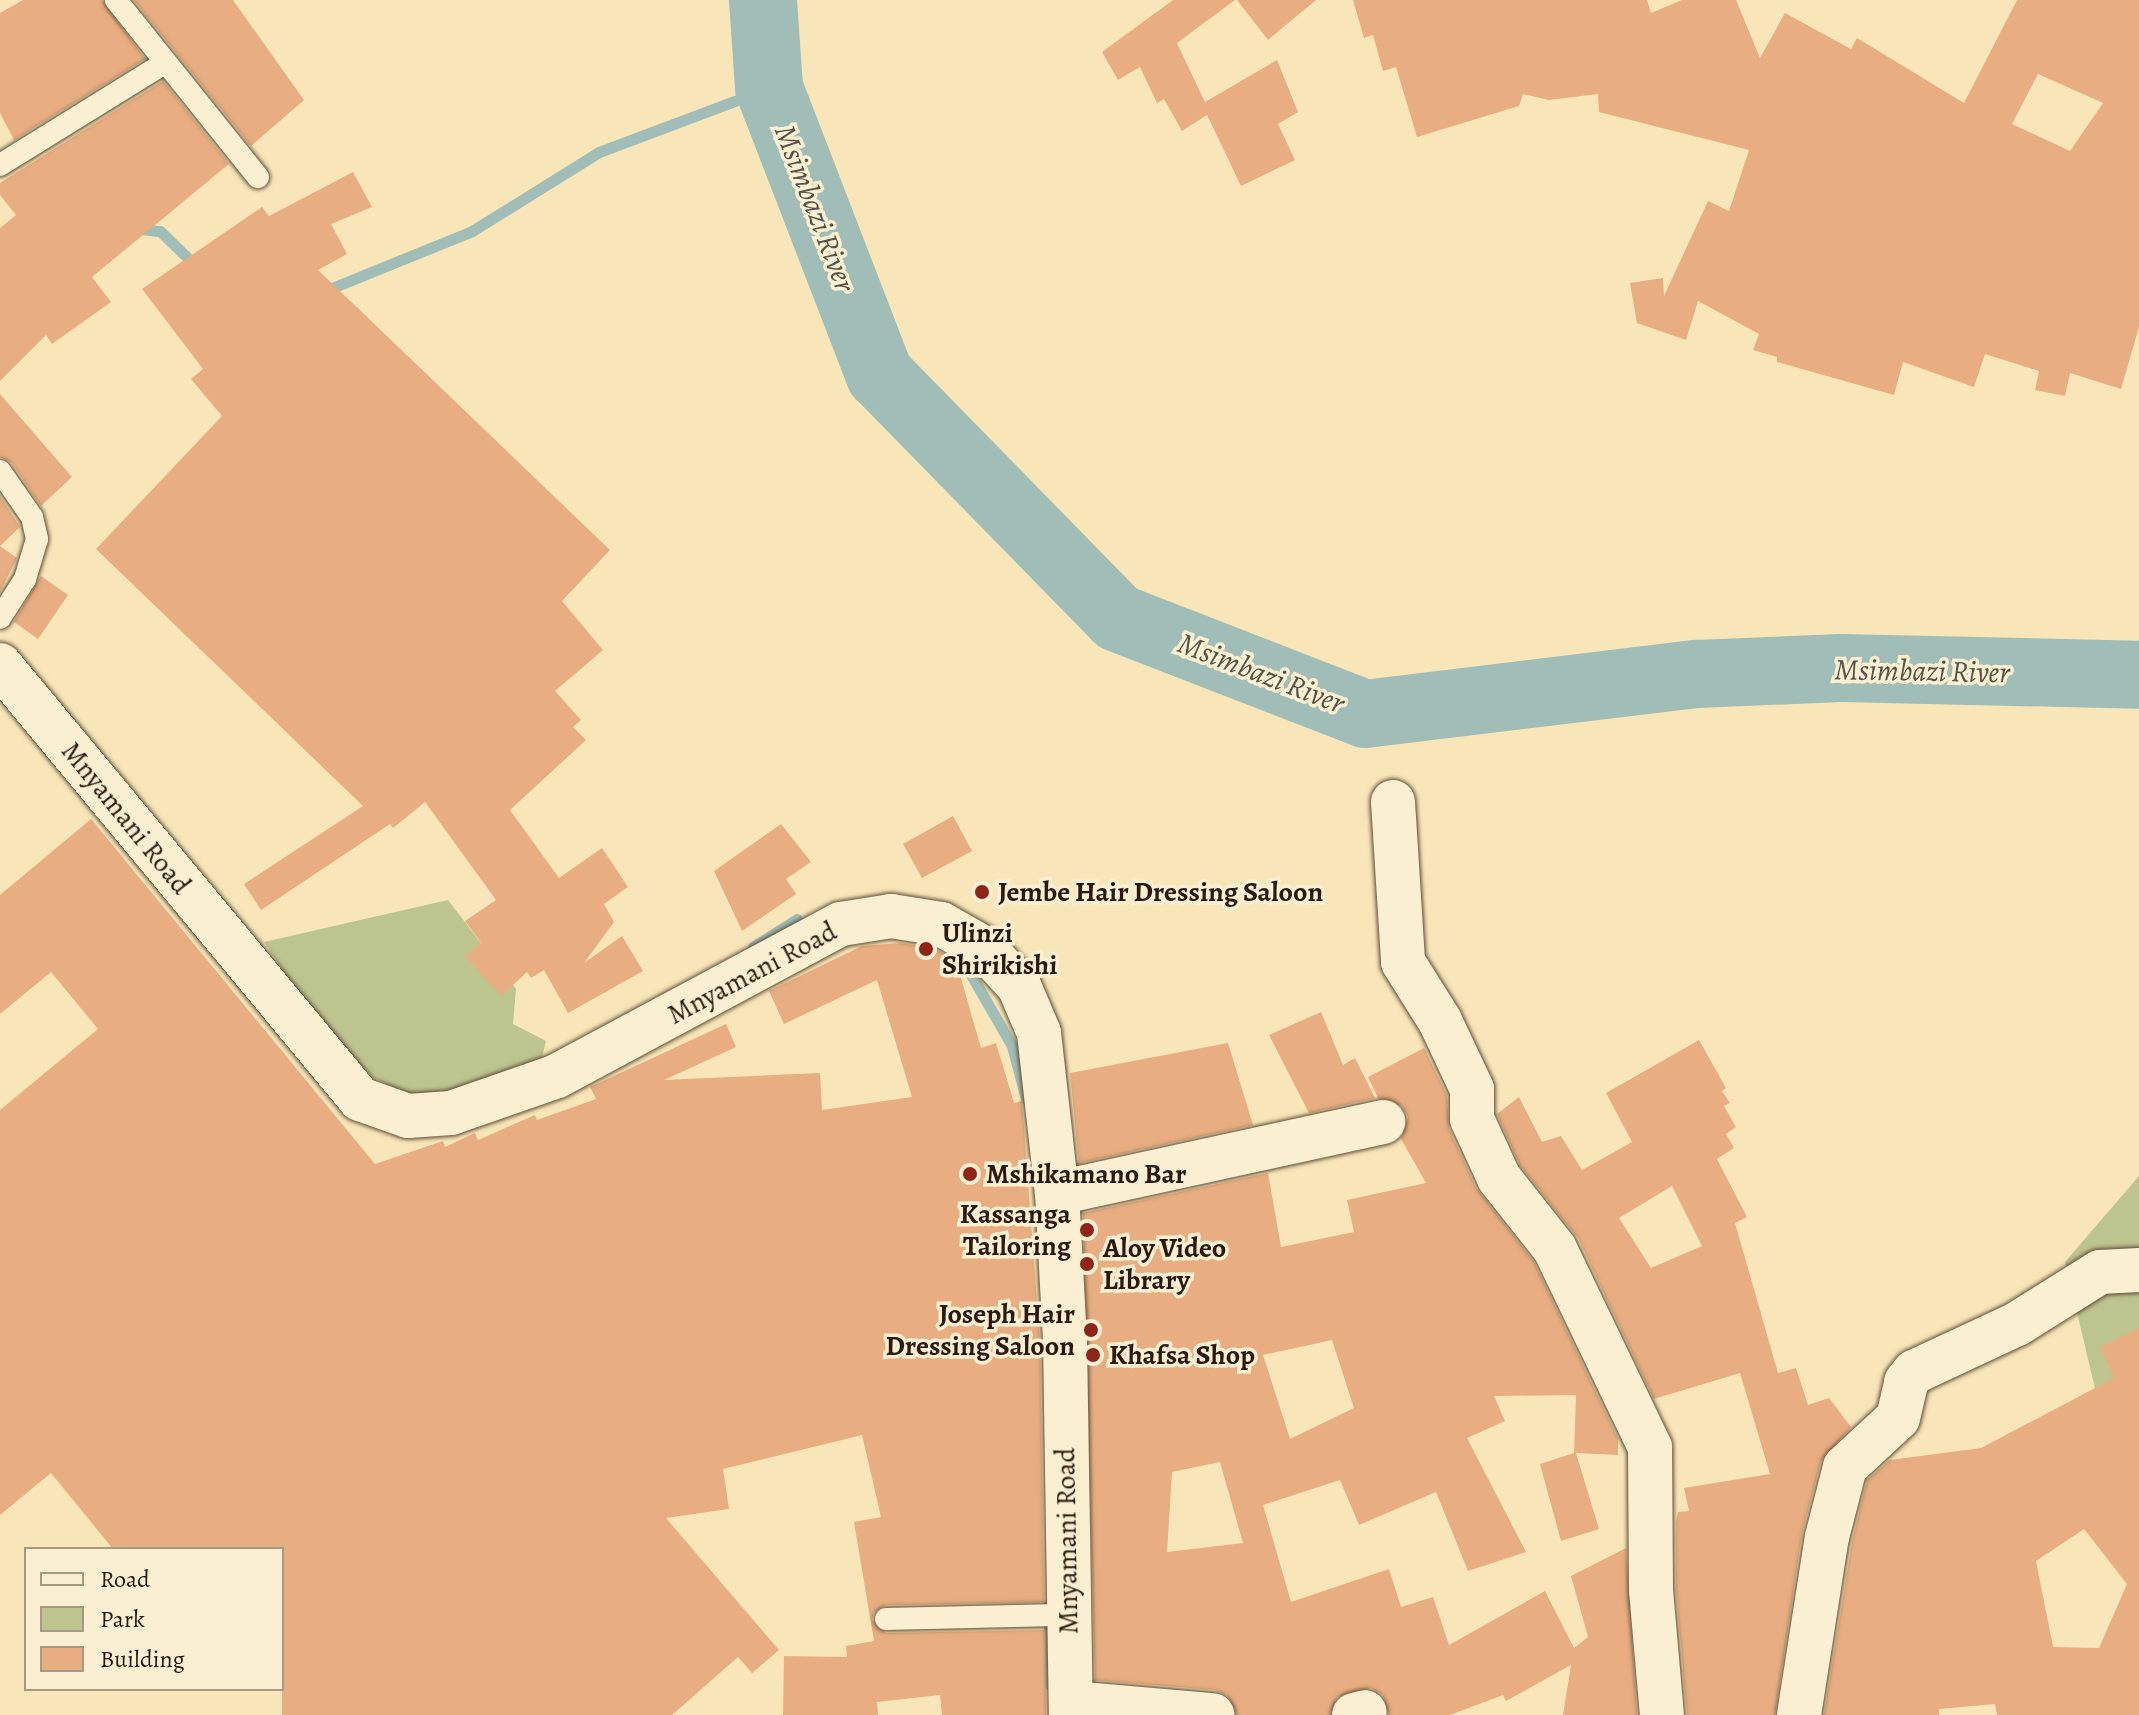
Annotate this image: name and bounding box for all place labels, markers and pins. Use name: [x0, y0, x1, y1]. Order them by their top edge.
place label: Jembe Hair Dressing Saloon: [998, 875, 1323, 909]
marker: Jembe Hair Dressing Saloon: [973, 883, 991, 901]
place label: Ulinzi Shirikishi: [942, 916, 1057, 982]
marker: Ulinzi Shirikishi: [917, 940, 935, 958]
place label: Mshikamano Bar: [986, 1157, 1187, 1191]
marker: Mshikamano Bar: [961, 1165, 979, 1183]
place label: Kassanga Tailoring: [960, 1197, 1071, 1263]
marker: Kassanga Tailoring: [1078, 1221, 1096, 1239]
place label: Aloy Video Library: [1103, 1231, 1226, 1297]
marker: Aloy Video Library: [1078, 1255, 1096, 1273]
place label: Joseph Hair Dressing Saloon: [885, 1297, 1075, 1363]
marker: Joseph Hair Dressing Saloon: [1082, 1321, 1100, 1339]
place label: Khafsa Shop: [1109, 1338, 1255, 1372]
marker: Khafsa Shop: [1084, 1346, 1102, 1364]

